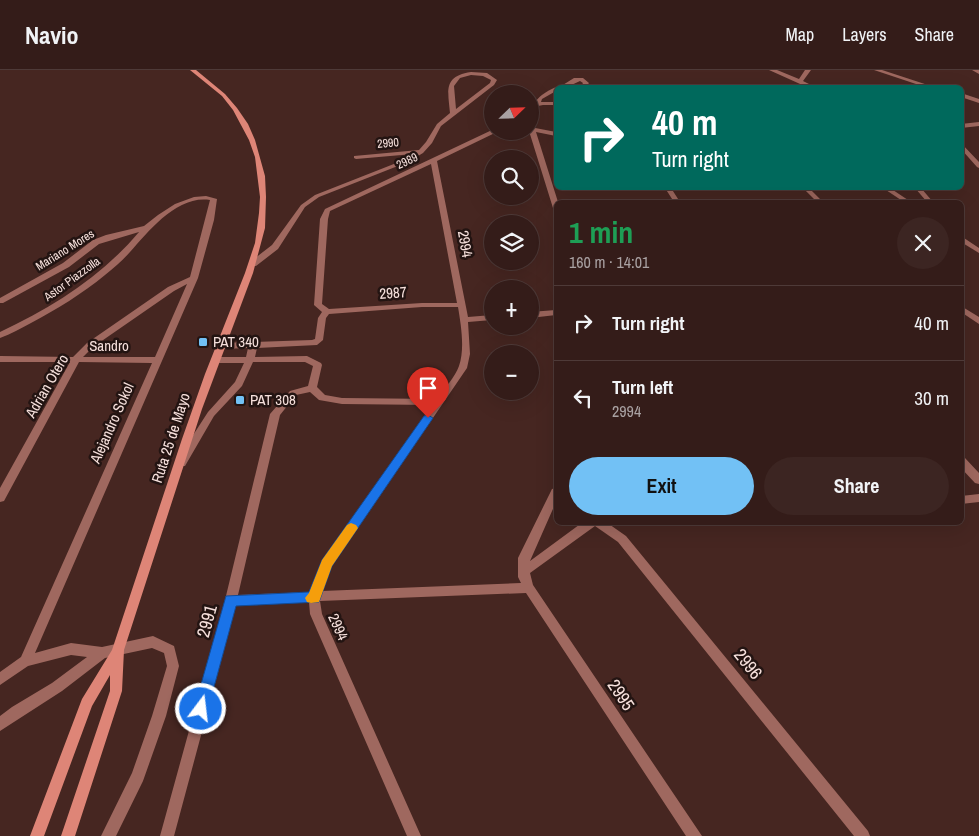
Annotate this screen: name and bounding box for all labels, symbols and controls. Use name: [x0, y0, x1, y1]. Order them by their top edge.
text: Navio: [25, 19, 79, 51]
text: Map: [786, 22, 814, 47]
text: Layers: [842, 22, 887, 47]
text: Share: [915, 22, 954, 47]
north arrow: [484, 85, 539, 140]
map controls: [484, 85, 539, 400]
text: 40 m: [652, 99, 717, 146]
icon: right: [569, 105, 634, 170]
street label: 2990: [376, 134, 400, 152]
text: Turn right: [652, 144, 729, 174]
street label: 2989: [394, 149, 420, 173]
button: search: [484, 150, 539, 205]
text: 1 min: [569, 212, 633, 252]
button: layers: [484, 215, 539, 270]
button: close: [897, 217, 949, 269]
street label: Mariano Mores: [33, 226, 97, 274]
street label: 2994: [453, 229, 478, 259]
text: 160 m · 14:01: [569, 251, 649, 273]
street label: Astor Piazzolla: [40, 253, 104, 305]
button: +: [484, 280, 539, 335]
street label: 2987: [379, 281, 407, 304]
icon: right: [569, 309, 597, 337]
text: Turn right: [612, 310, 684, 336]
text: 40 m: [914, 310, 949, 336]
place label: PAT 340: [213, 331, 259, 352]
street label: Sandro: [89, 335, 129, 356]
marker: PAT 340: [197, 336, 209, 348]
button: −: [484, 345, 539, 400]
street label: Adrian Otero: [19, 350, 73, 422]
pin: [407, 367, 449, 418]
icon: arrive: [414, 374, 442, 402]
text: Turn left: [612, 374, 673, 400]
street label: Alejandro Sokol: [84, 379, 139, 467]
icon: left: [569, 384, 597, 412]
text: 30 m: [914, 385, 949, 411]
place label: PAT 308: [250, 389, 296, 410]
street label: Ruta 25 de Mayo: [146, 390, 195, 486]
marker: PAT 308: [234, 394, 246, 406]
text: 2994: [612, 400, 641, 422]
button: Exit: [569, 457, 754, 515]
button: Share: [764, 457, 949, 515]
street label: 2991: [190, 601, 223, 640]
street label: 2994: [323, 610, 354, 644]
street label: 2996: [728, 643, 768, 684]
street label: 2995: [602, 674, 641, 715]
position arrow: [174, 682, 226, 734]

